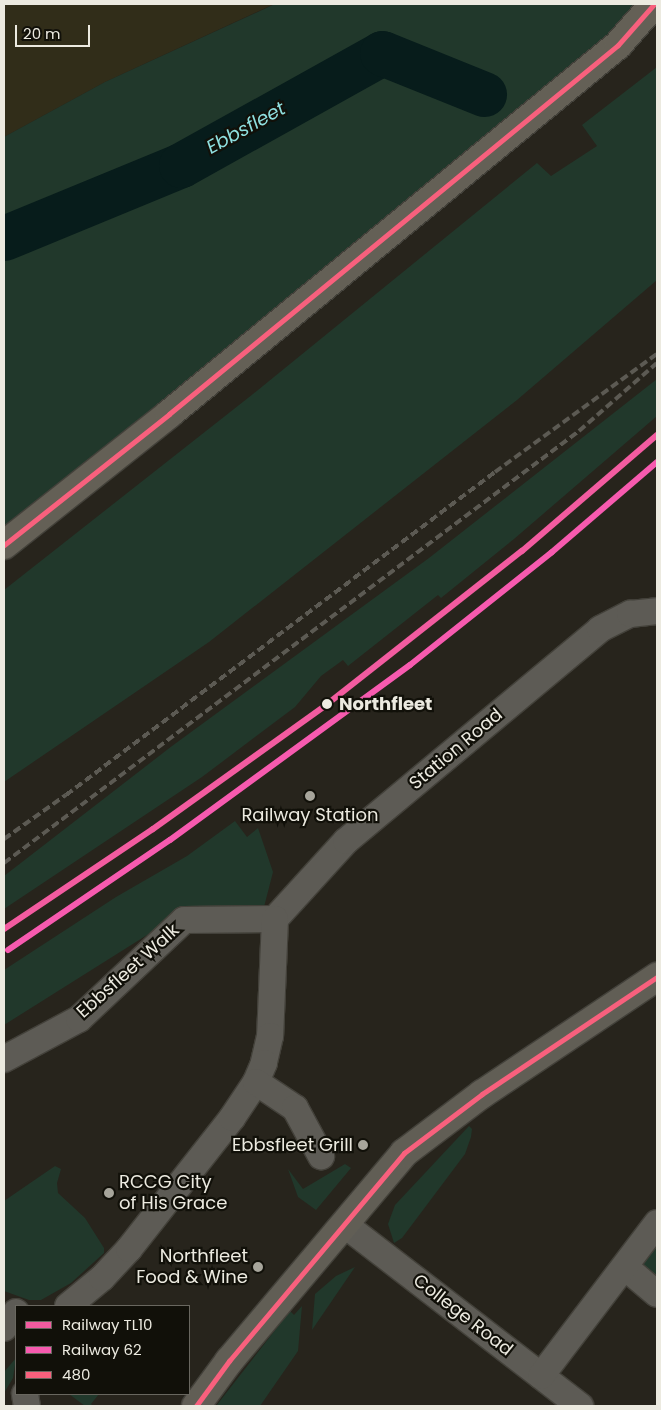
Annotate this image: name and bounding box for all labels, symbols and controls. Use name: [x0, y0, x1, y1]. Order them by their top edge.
scale bar: [18, 15, 92, 47]
text: 20 m: [23, 23, 61, 44]
water label: Ebbsfleet: [203, 97, 289, 159]
place label: Northfleet: [339, 693, 432, 715]
marker: Northfleet: [319, 696, 335, 712]
street label: Station Road: [405, 704, 507, 794]
marker: Railway Station: [304, 790, 316, 802]
place label: Railway Station: [241, 804, 379, 826]
street label: Ebbsfleet Walk: [72, 919, 184, 1023]
place label: Ebbsfleet Grill: [232, 1134, 353, 1156]
marker: Ebbsfleet Grill: [357, 1139, 369, 1151]
place label: RCCG City of His Grace: [119, 1172, 227, 1214]
marker: RCCG City of His Grace: [103, 1187, 115, 1199]
place label: Northfleet Food & Wine: [136, 1246, 248, 1288]
marker: Northfleet Food & Wine: [252, 1261, 264, 1273]
street label: College Road: [409, 1269, 517, 1361]
legend: [15, 1305, 190, 1395]
text: Railway TL10: [62, 1314, 152, 1335]
text: Railway 62: [62, 1339, 142, 1360]
text: 480: [62, 1364, 90, 1385]

